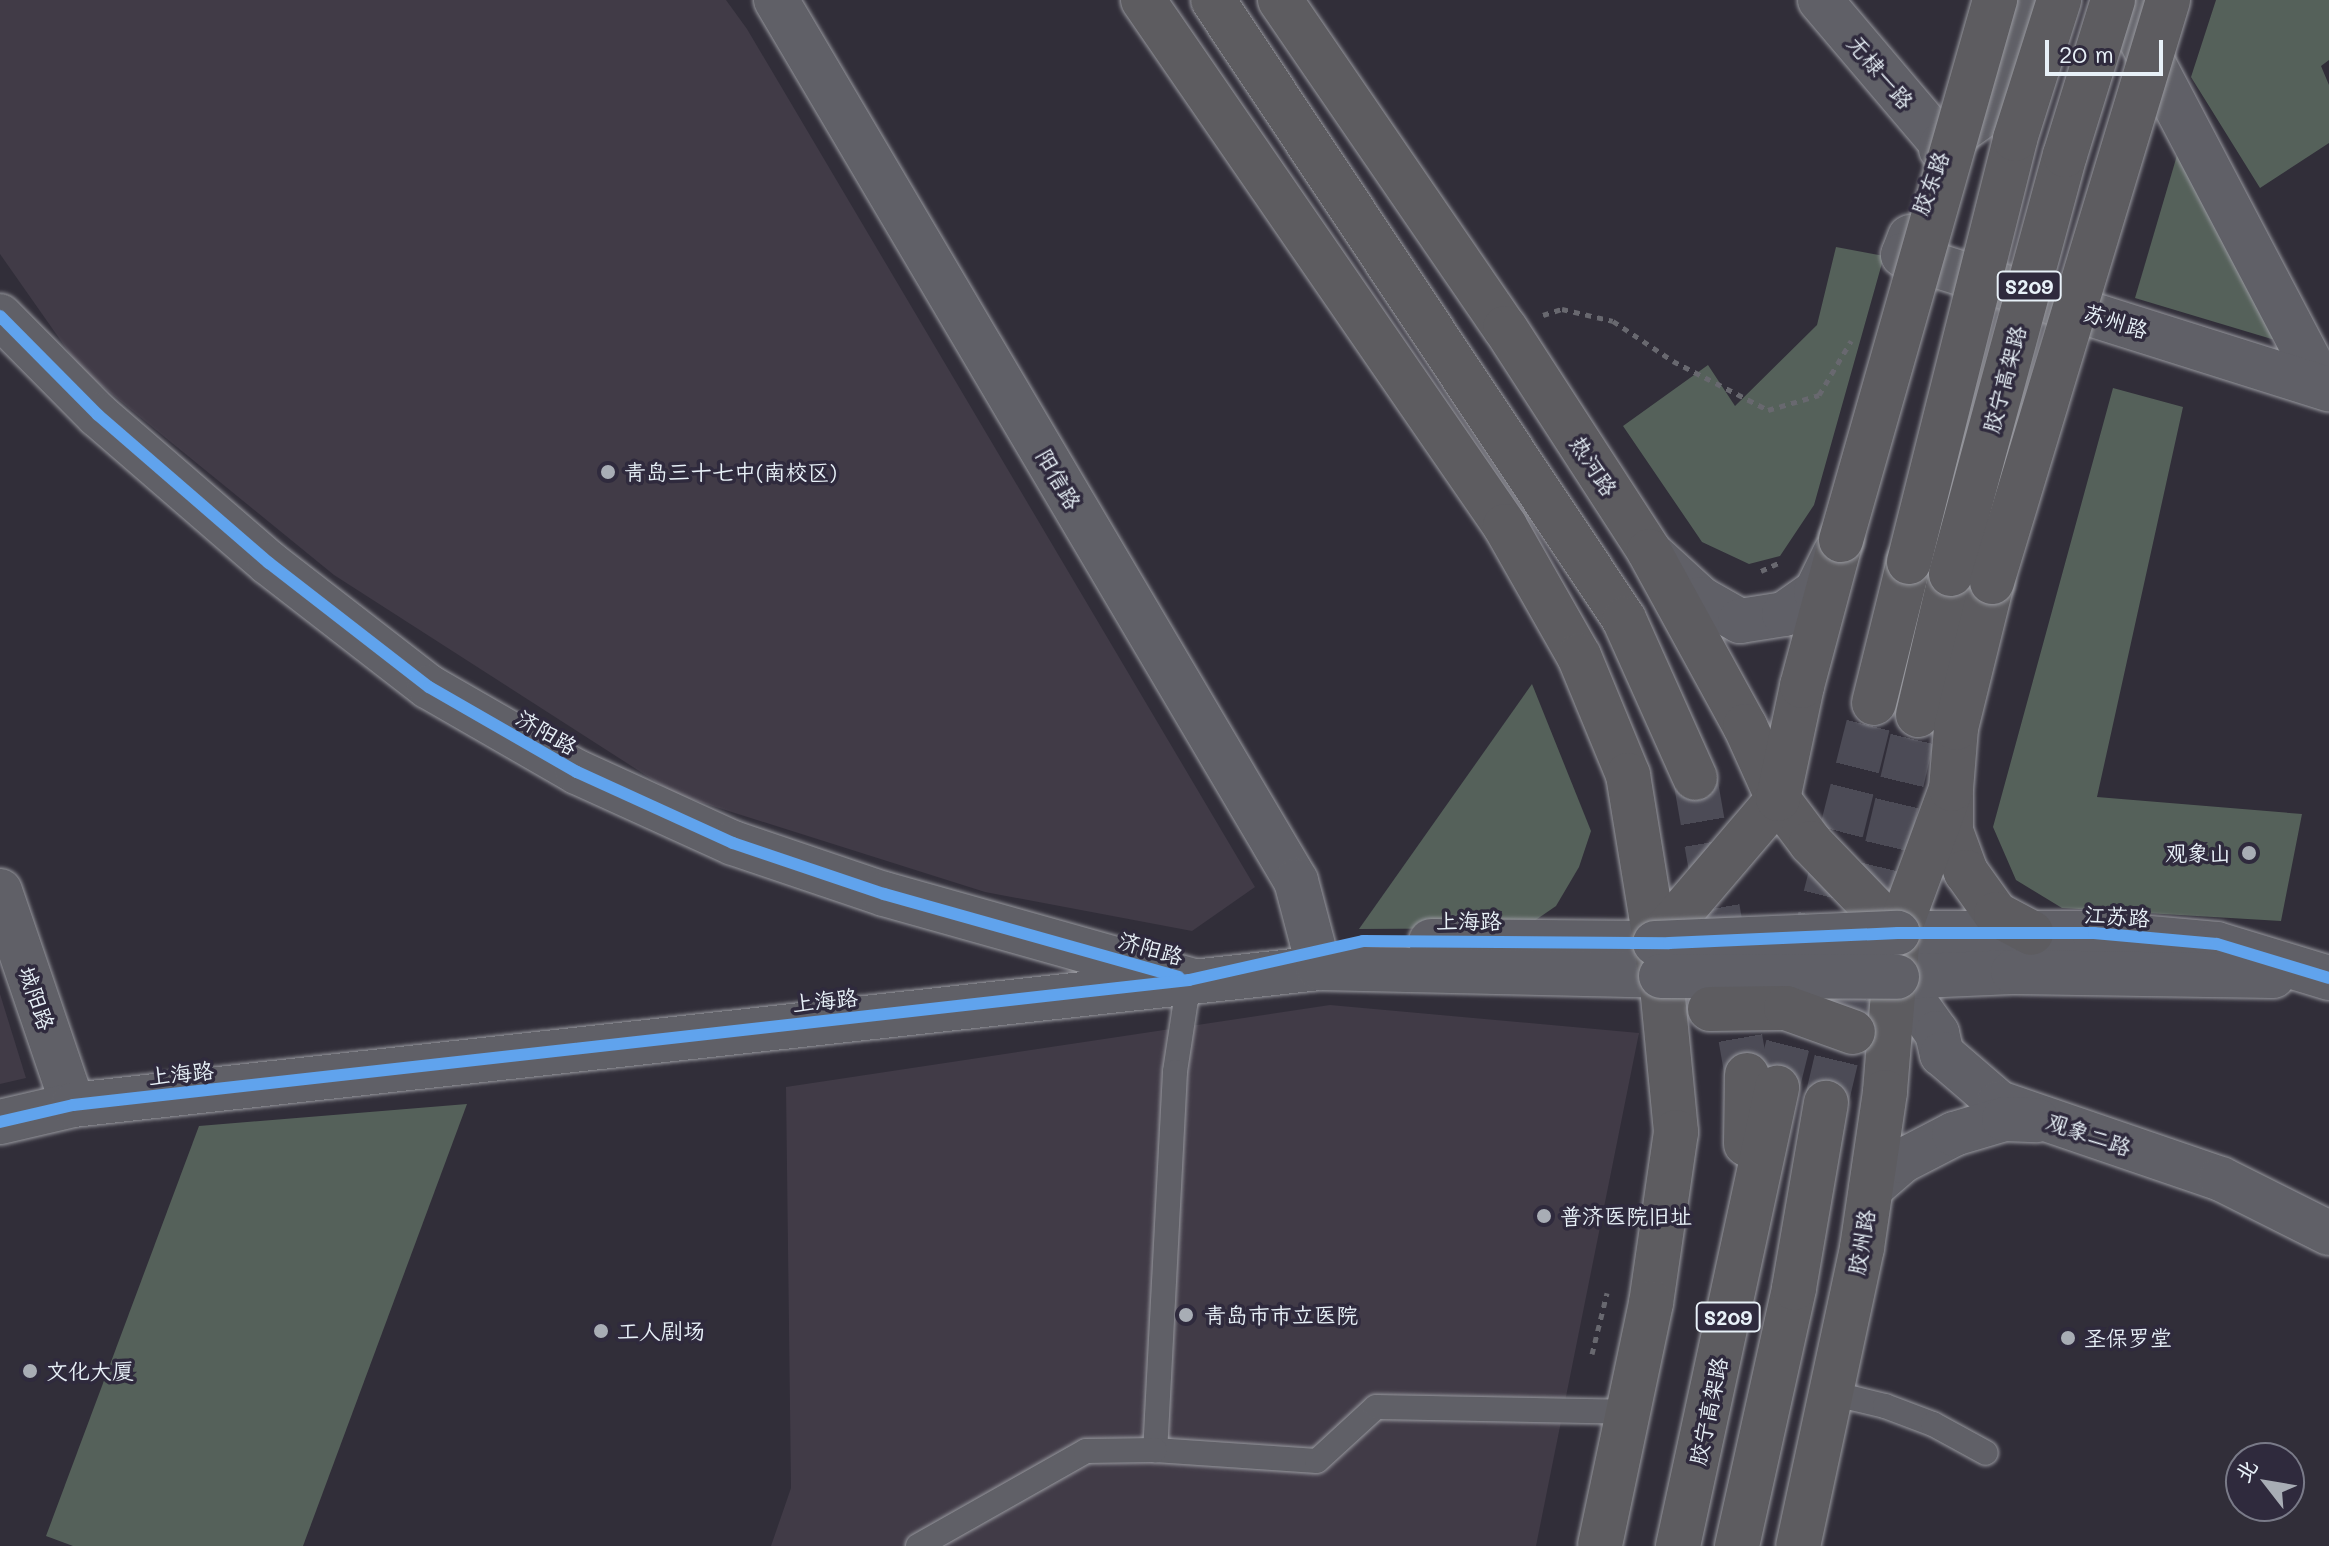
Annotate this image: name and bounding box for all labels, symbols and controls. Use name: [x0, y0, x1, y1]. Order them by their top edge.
scale bar: [2049, 24, 2167, 74]
street label: 无棣一路: [1843, 30, 1919, 114]
text: 20 m: [2059, 38, 2114, 69]
street label: 胶东路: [1906, 147, 1954, 219]
road number: S209: [1995, 270, 2063, 302]
street label: 苏州路: [2081, 299, 2151, 343]
street label: 胶宁高架路: [1977, 322, 2031, 436]
street label: 热河路: [1565, 431, 1623, 501]
street label: 阳信路: [1031, 444, 1087, 514]
place label: 青岛三十七中(南校区): [624, 459, 837, 485]
marker: 青岛三十七中(南校区): [599, 463, 617, 481]
street label: 济阳路: [512, 704, 582, 760]
place label: 观象山: [2165, 840, 2231, 866]
marker: 观象山: [2238, 842, 2260, 864]
street label: 江苏路: [2083, 901, 2151, 931]
street label: 上海路: [1436, 908, 1502, 934]
street label: 济阳路: [1116, 926, 1186, 970]
street label: 城阳路: [14, 963, 60, 1033]
street label: 上海路: [791, 983, 859, 1017]
street label: 上海路: [147, 1056, 215, 1090]
street label: 观象二路: [2043, 1107, 2135, 1161]
place label: 普济医院旧址: [1560, 1203, 1692, 1229]
marker: 普济医院旧址: [1535, 1207, 1553, 1225]
street label: 胶州路: [1842, 1207, 1880, 1277]
road number: S209: [1694, 1301, 1762, 1333]
place label: 青岛市市立医院: [1204, 1302, 1358, 1328]
marker: 青岛市市立医院: [1175, 1304, 1197, 1326]
place label: 工人剧场: [617, 1318, 705, 1344]
marker: 工人剧场: [592, 1322, 610, 1340]
place label: 圣保罗堂: [2084, 1325, 2172, 1351]
marker: 圣保罗堂: [2059, 1329, 2077, 1347]
street label: 胶宁高架路: [1684, 1354, 1732, 1468]
place label: 文化大厦: [46, 1358, 134, 1384]
marker: 文化大厦: [21, 1362, 39, 1380]
north arrow: [2225, 1442, 2305, 1522]
text: 北: [2228, 1454, 2264, 1487]

